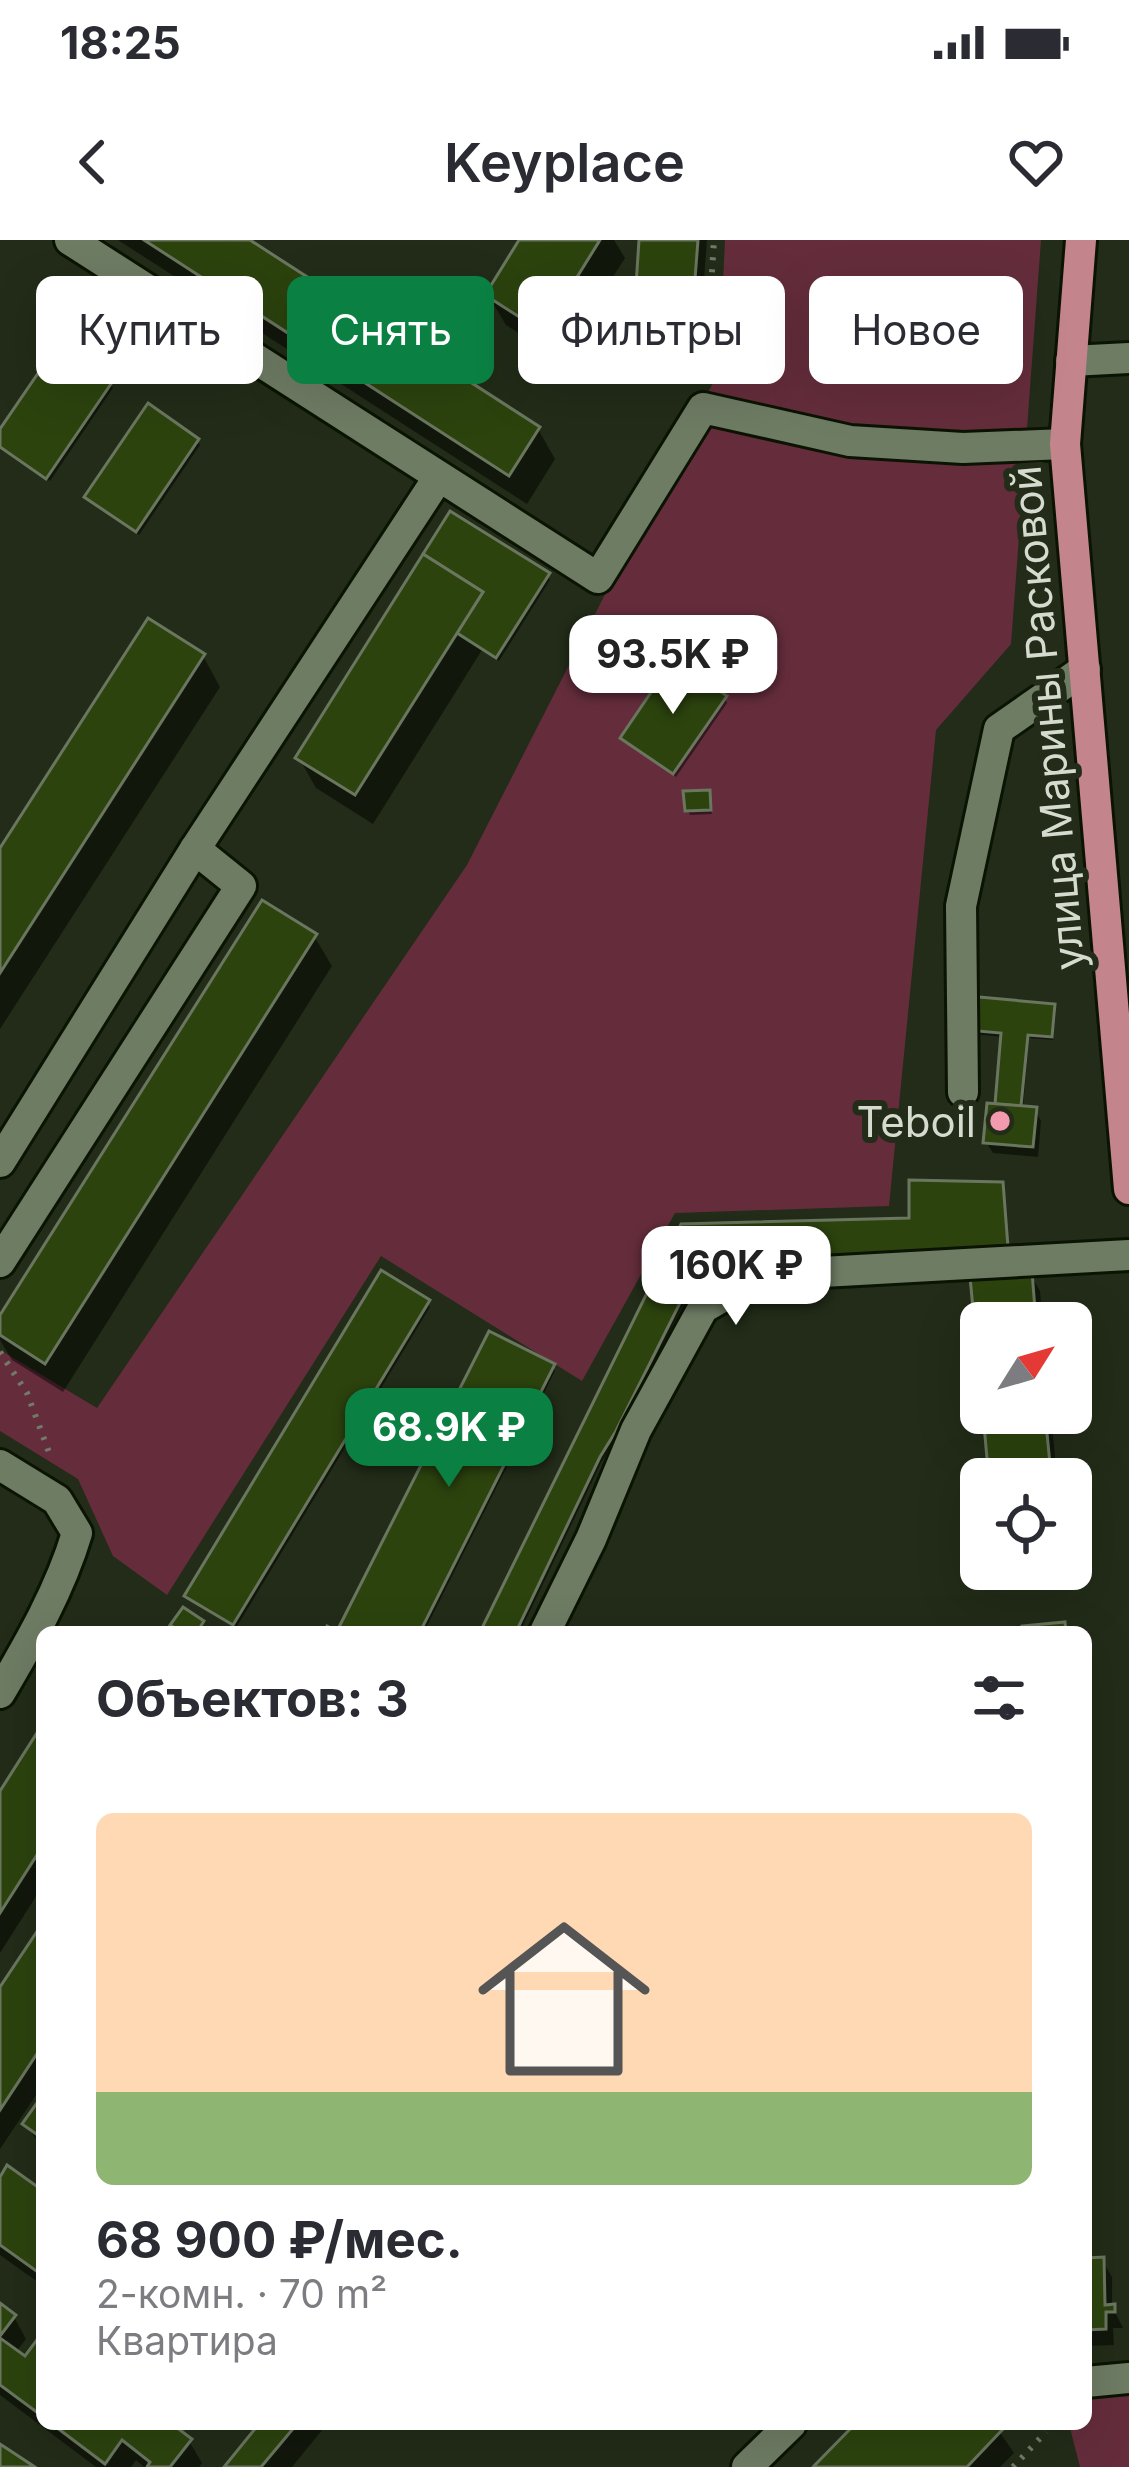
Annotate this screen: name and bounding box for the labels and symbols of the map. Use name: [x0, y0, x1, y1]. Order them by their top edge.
street label: улица Марины Расковой: [1000, 464, 1094, 972]
pin: 93.5K ₽: [562, 615, 784, 717]
place label: Teboil: [856, 1096, 976, 1147]
marker: Teboil: [987, 1108, 1013, 1134]
pin: 160K ₽: [638, 1226, 834, 1328]
north arrow: [960, 1302, 1092, 1434]
pin: 68.9K ₽: [338, 1388, 560, 1490]

